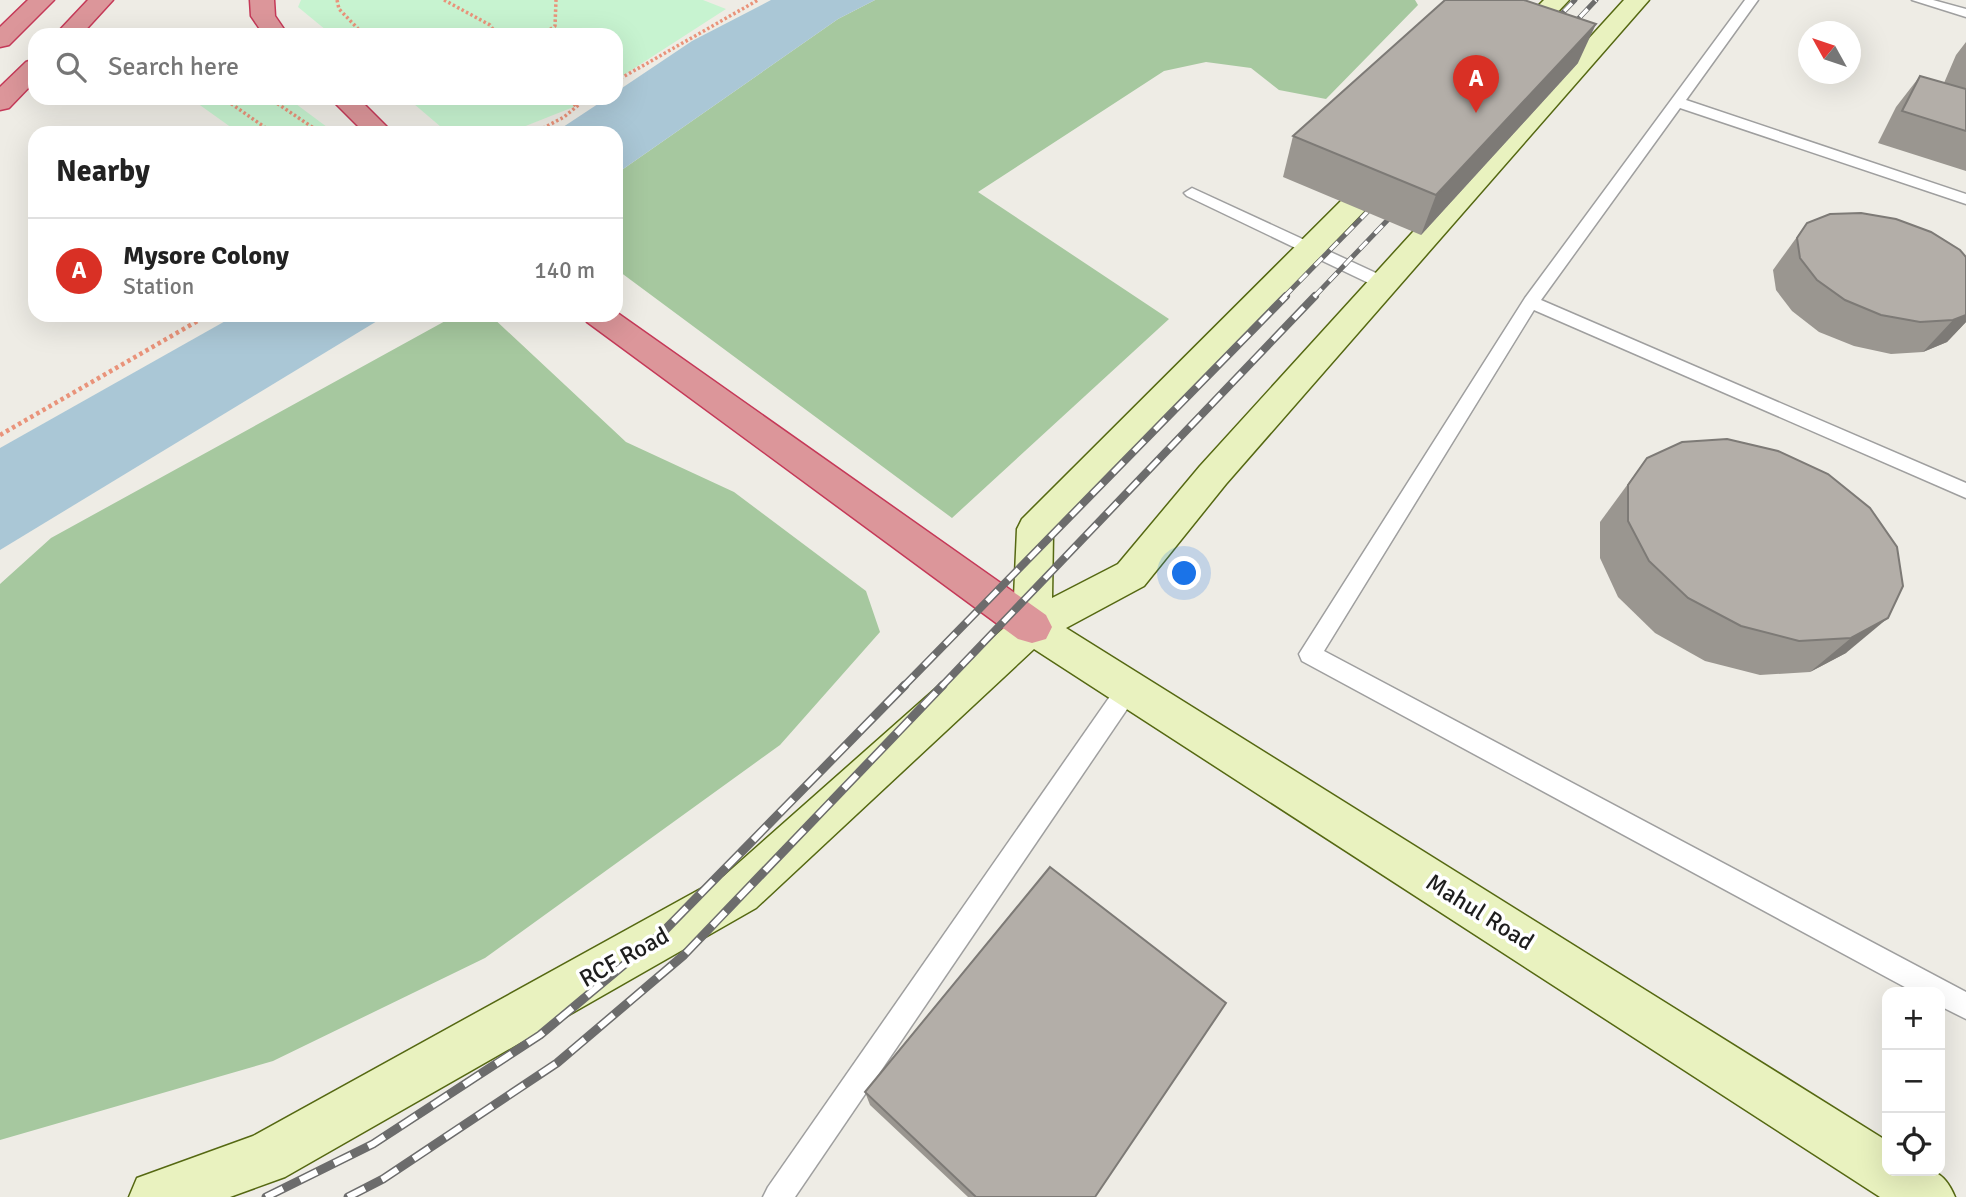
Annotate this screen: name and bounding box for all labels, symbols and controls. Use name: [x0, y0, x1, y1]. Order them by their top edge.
north arrow: [1798, 21, 1861, 84]
search box: [28, 28, 623, 105]
icon: search: [52, 48, 90, 86]
text: Search here: [108, 51, 239, 83]
pin: A: [1453, 55, 1499, 113]
text: Nearby: [56, 153, 150, 190]
text: Mysore Colony: [123, 240, 289, 272]
text: A: [72, 256, 86, 285]
text: 140 m: [534, 256, 595, 285]
text: Station: [123, 272, 194, 301]
your location: [1167, 556, 1201, 590]
street label: Mahul Road: [1421, 867, 1539, 957]
street label: RCF Road: [574, 920, 674, 994]
map controls: [1882, 987, 1945, 1176]
button: +: [1882, 987, 1945, 1050]
button: −: [1882, 1050, 1945, 1113]
button: locate: [1882, 1113, 1945, 1176]

